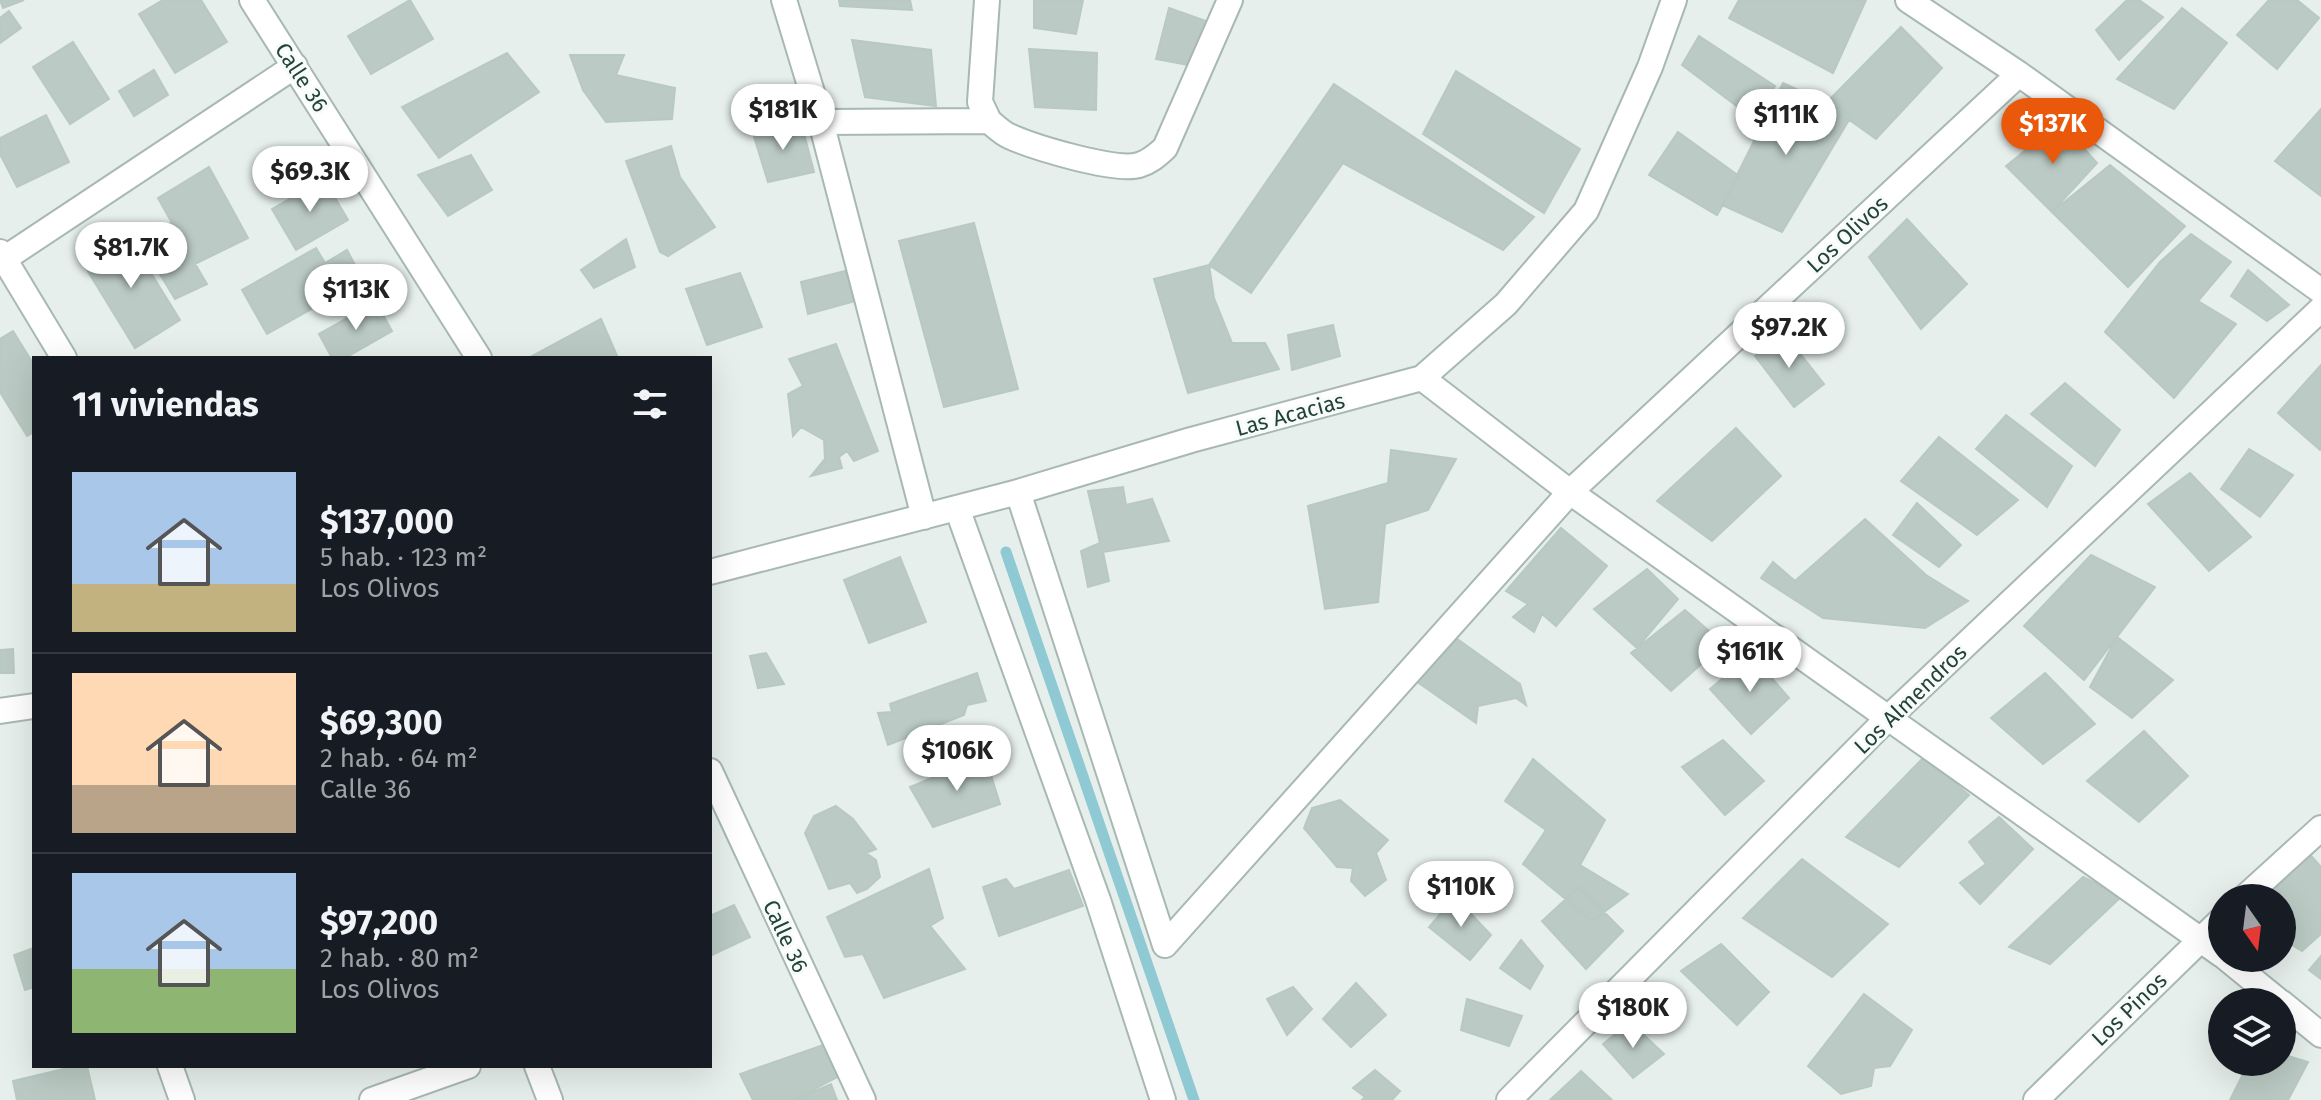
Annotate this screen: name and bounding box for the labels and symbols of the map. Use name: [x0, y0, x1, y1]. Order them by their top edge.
street label: Calle 36: [269, 38, 334, 117]
pin: $181K: [727, 84, 839, 152]
pin: $111K: [1730, 89, 1842, 157]
pin: $137K: [1997, 98, 2109, 166]
pin: $69.3K: [245, 146, 375, 214]
street label: Los Olivos: [1801, 190, 1894, 279]
pin: $81.7K: [66, 222, 196, 290]
pin: $113K: [300, 264, 412, 332]
pin: $97.2K: [1724, 302, 1854, 370]
street label: Las Acacias: [1232, 387, 1348, 442]
pin: $161K: [1694, 626, 1806, 694]
street label: Los Almendros: [1848, 639, 1972, 760]
pin: $106K: [901, 725, 1013, 793]
pin: $110K: [1405, 861, 1517, 929]
north arrow: [2208, 884, 2296, 972]
street label: Calle 36: [757, 896, 814, 977]
street label: Los Pinos: [2086, 967, 2173, 1052]
pin: $180K: [1577, 982, 1689, 1050]

